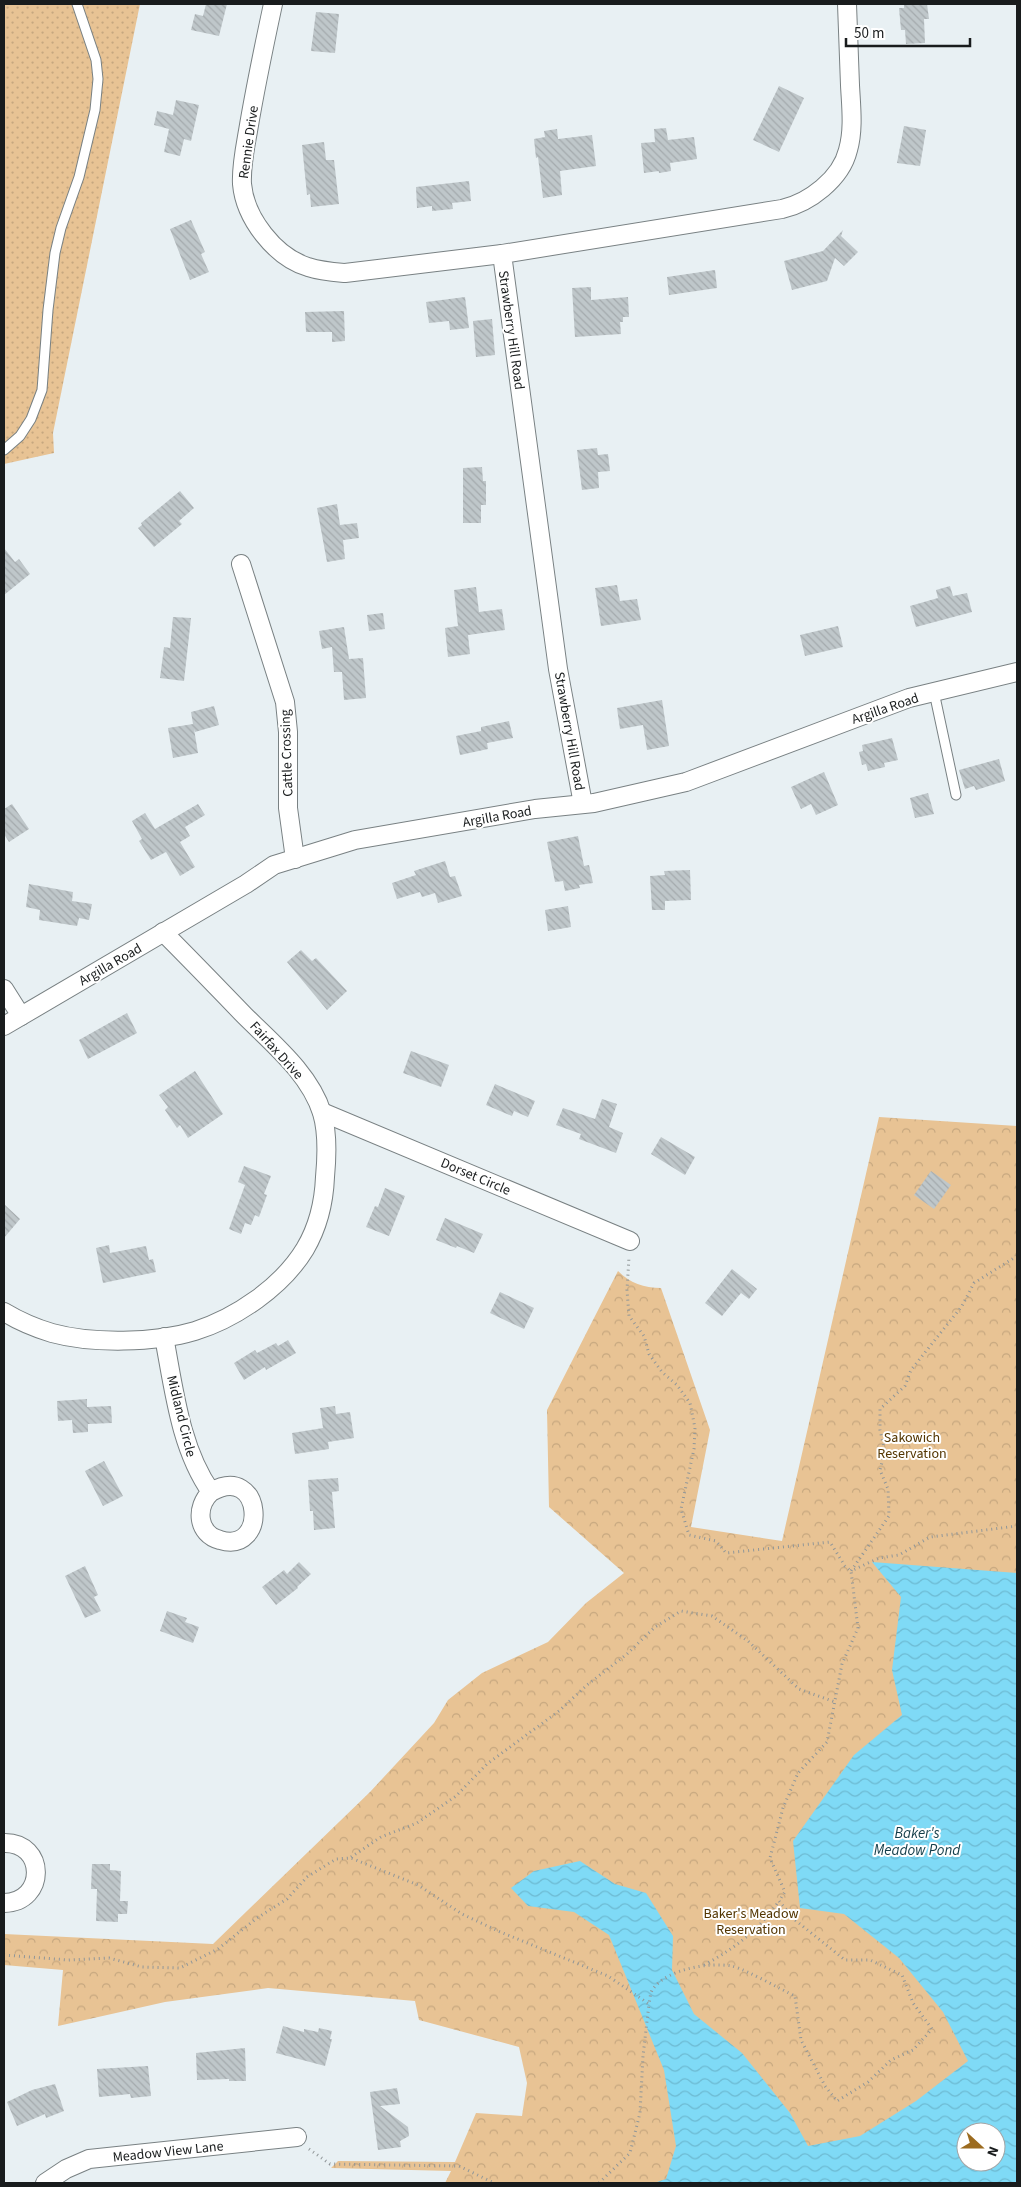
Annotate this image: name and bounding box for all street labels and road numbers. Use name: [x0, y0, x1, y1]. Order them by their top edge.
street label: Rennie Drive: [234, 104, 264, 180]
street label: Strawberry Hill Road: [493, 269, 529, 391]
street label: Strawberry Hill Road: [549, 670, 589, 792]
street label: Argilla Road: [849, 688, 922, 730]
street label: Cattle Crossing: [275, 709, 299, 797]
street label: Argilla Road: [461, 801, 533, 833]
street label: Argilla Road: [75, 939, 146, 991]
street label: Fairfax Drive: [245, 1017, 308, 1084]
street label: Dorset Circle: [438, 1153, 514, 1201]
street label: Midland Circle: [161, 1373, 201, 1459]
street label: Meadow View Lane: [112, 2136, 224, 2168]

